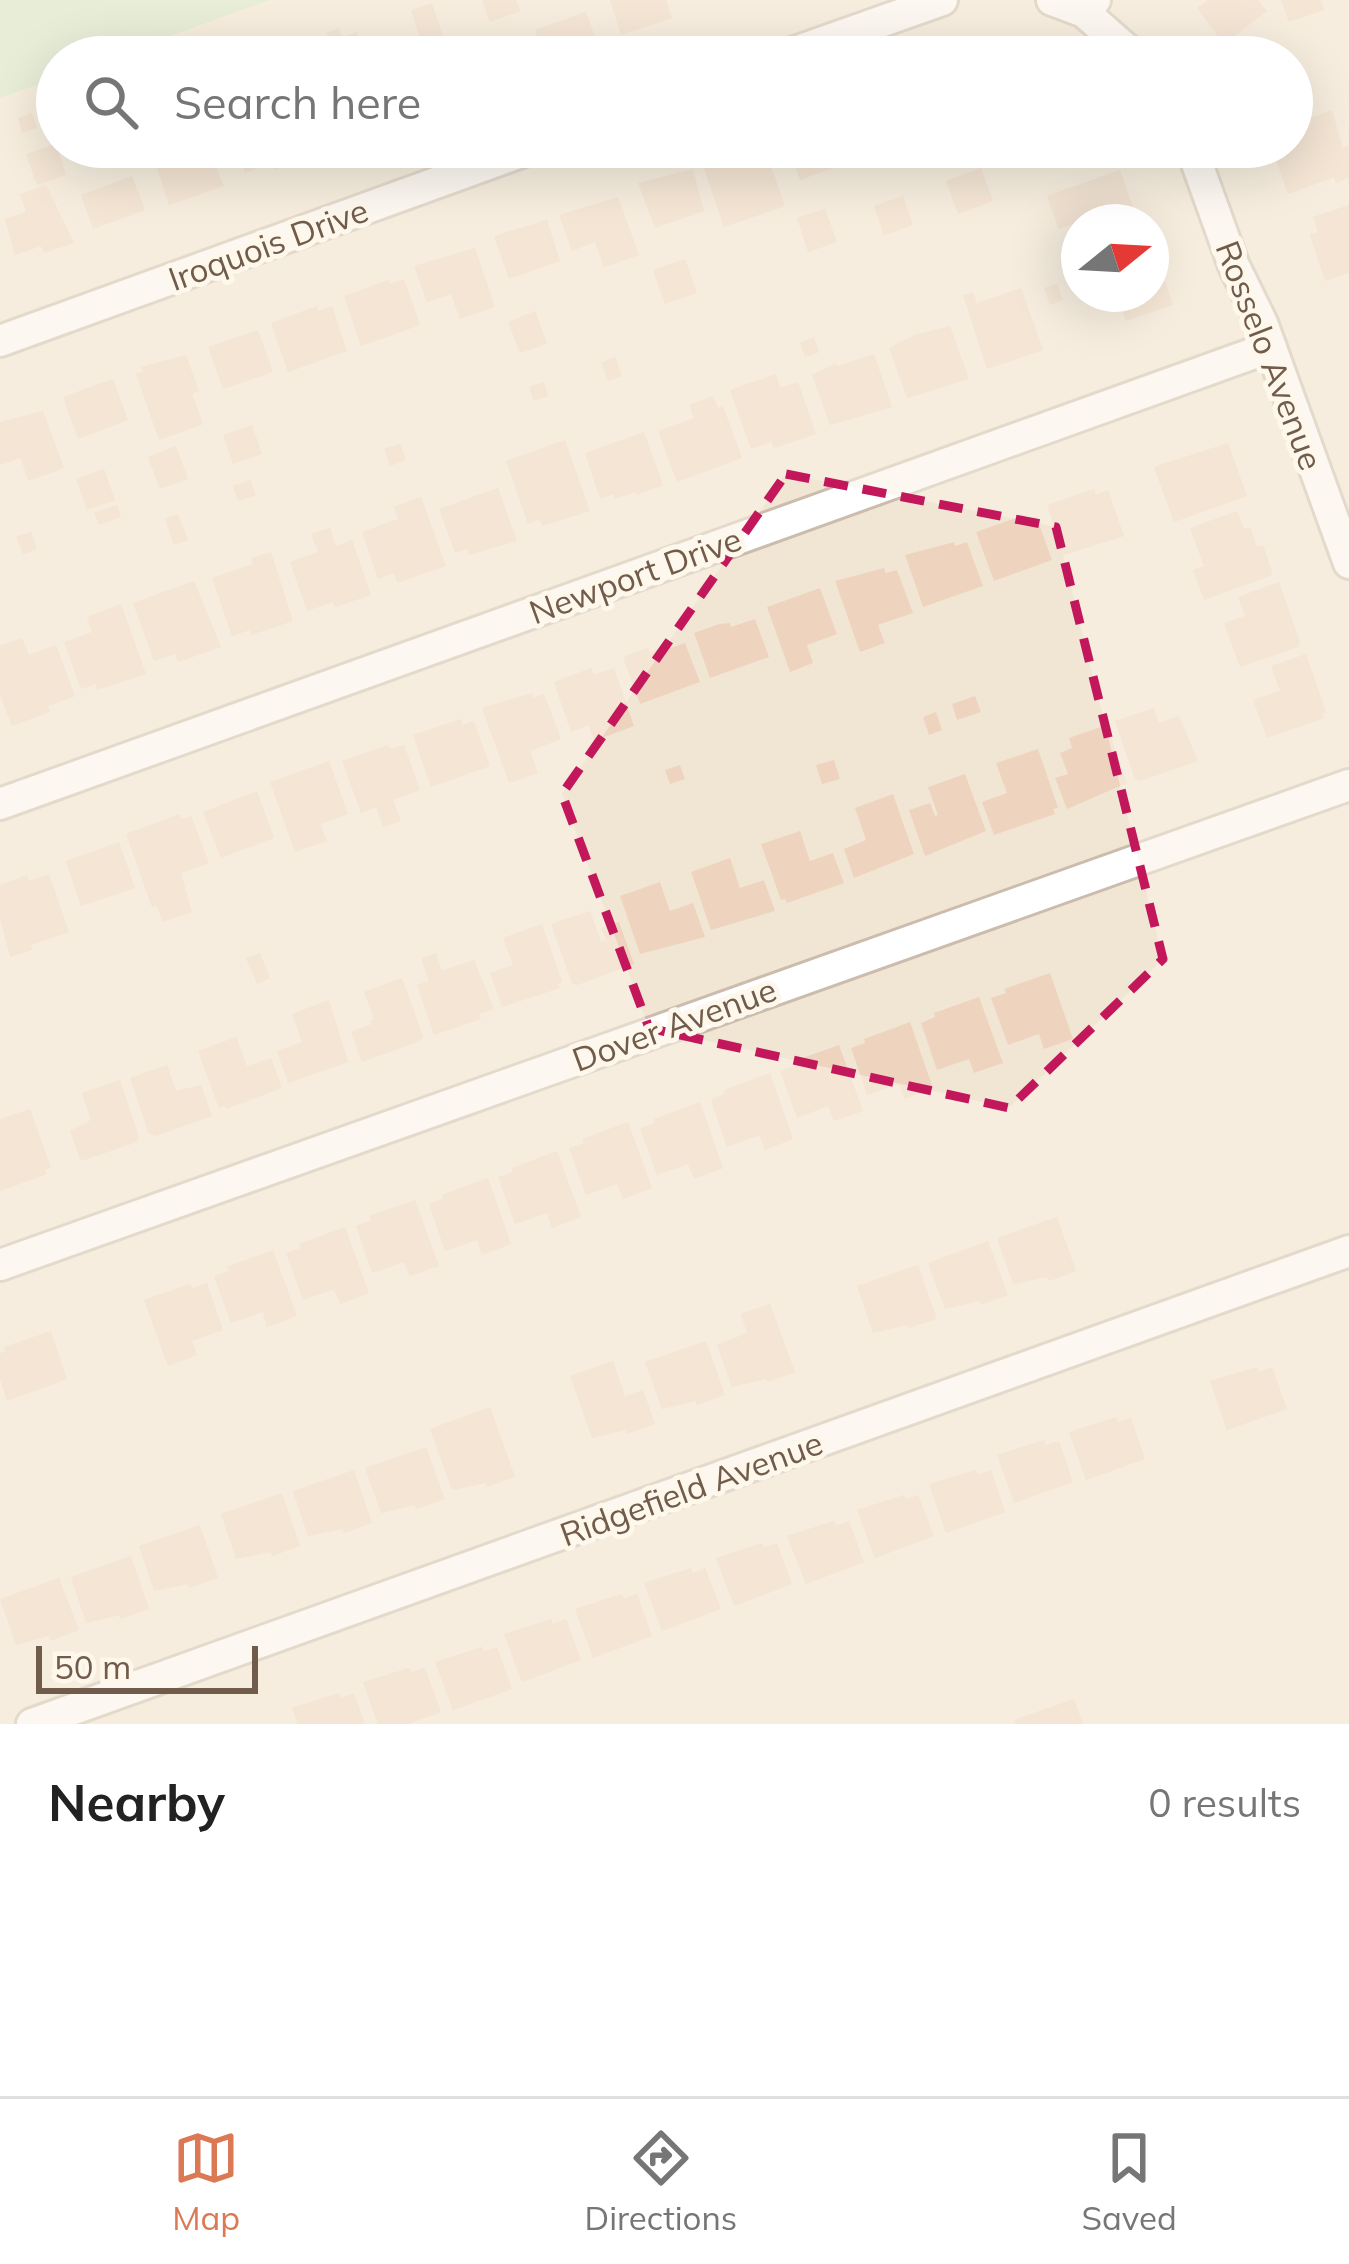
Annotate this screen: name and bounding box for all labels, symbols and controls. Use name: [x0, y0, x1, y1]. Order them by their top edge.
search box: [36, 36, 1313, 168]
icon: search: [78, 69, 144, 135]
text: Search here: [174, 74, 421, 130]
street label: Iroquois Drive: [163, 189, 373, 299]
north arrow: [1061, 204, 1169, 312]
street label: Rosselo Avenue: [1207, 235, 1333, 475]
street label: Newport Drive: [523, 518, 747, 632]
street label: Dover Avenue: [566, 968, 782, 1080]
street label: Ridgefield Avenue: [554, 1421, 828, 1555]
scale bar: [36, 1640, 258, 1693]
text: 50 m: [54, 1646, 131, 1687]
text: Nearby: [48, 1770, 225, 1834]
text: 0 results: [1148, 1778, 1301, 1827]
tab: Map: [172, 2125, 240, 2238]
tab: Directions: [585, 2125, 737, 2238]
tab: Saved: [1082, 2125, 1177, 2238]

